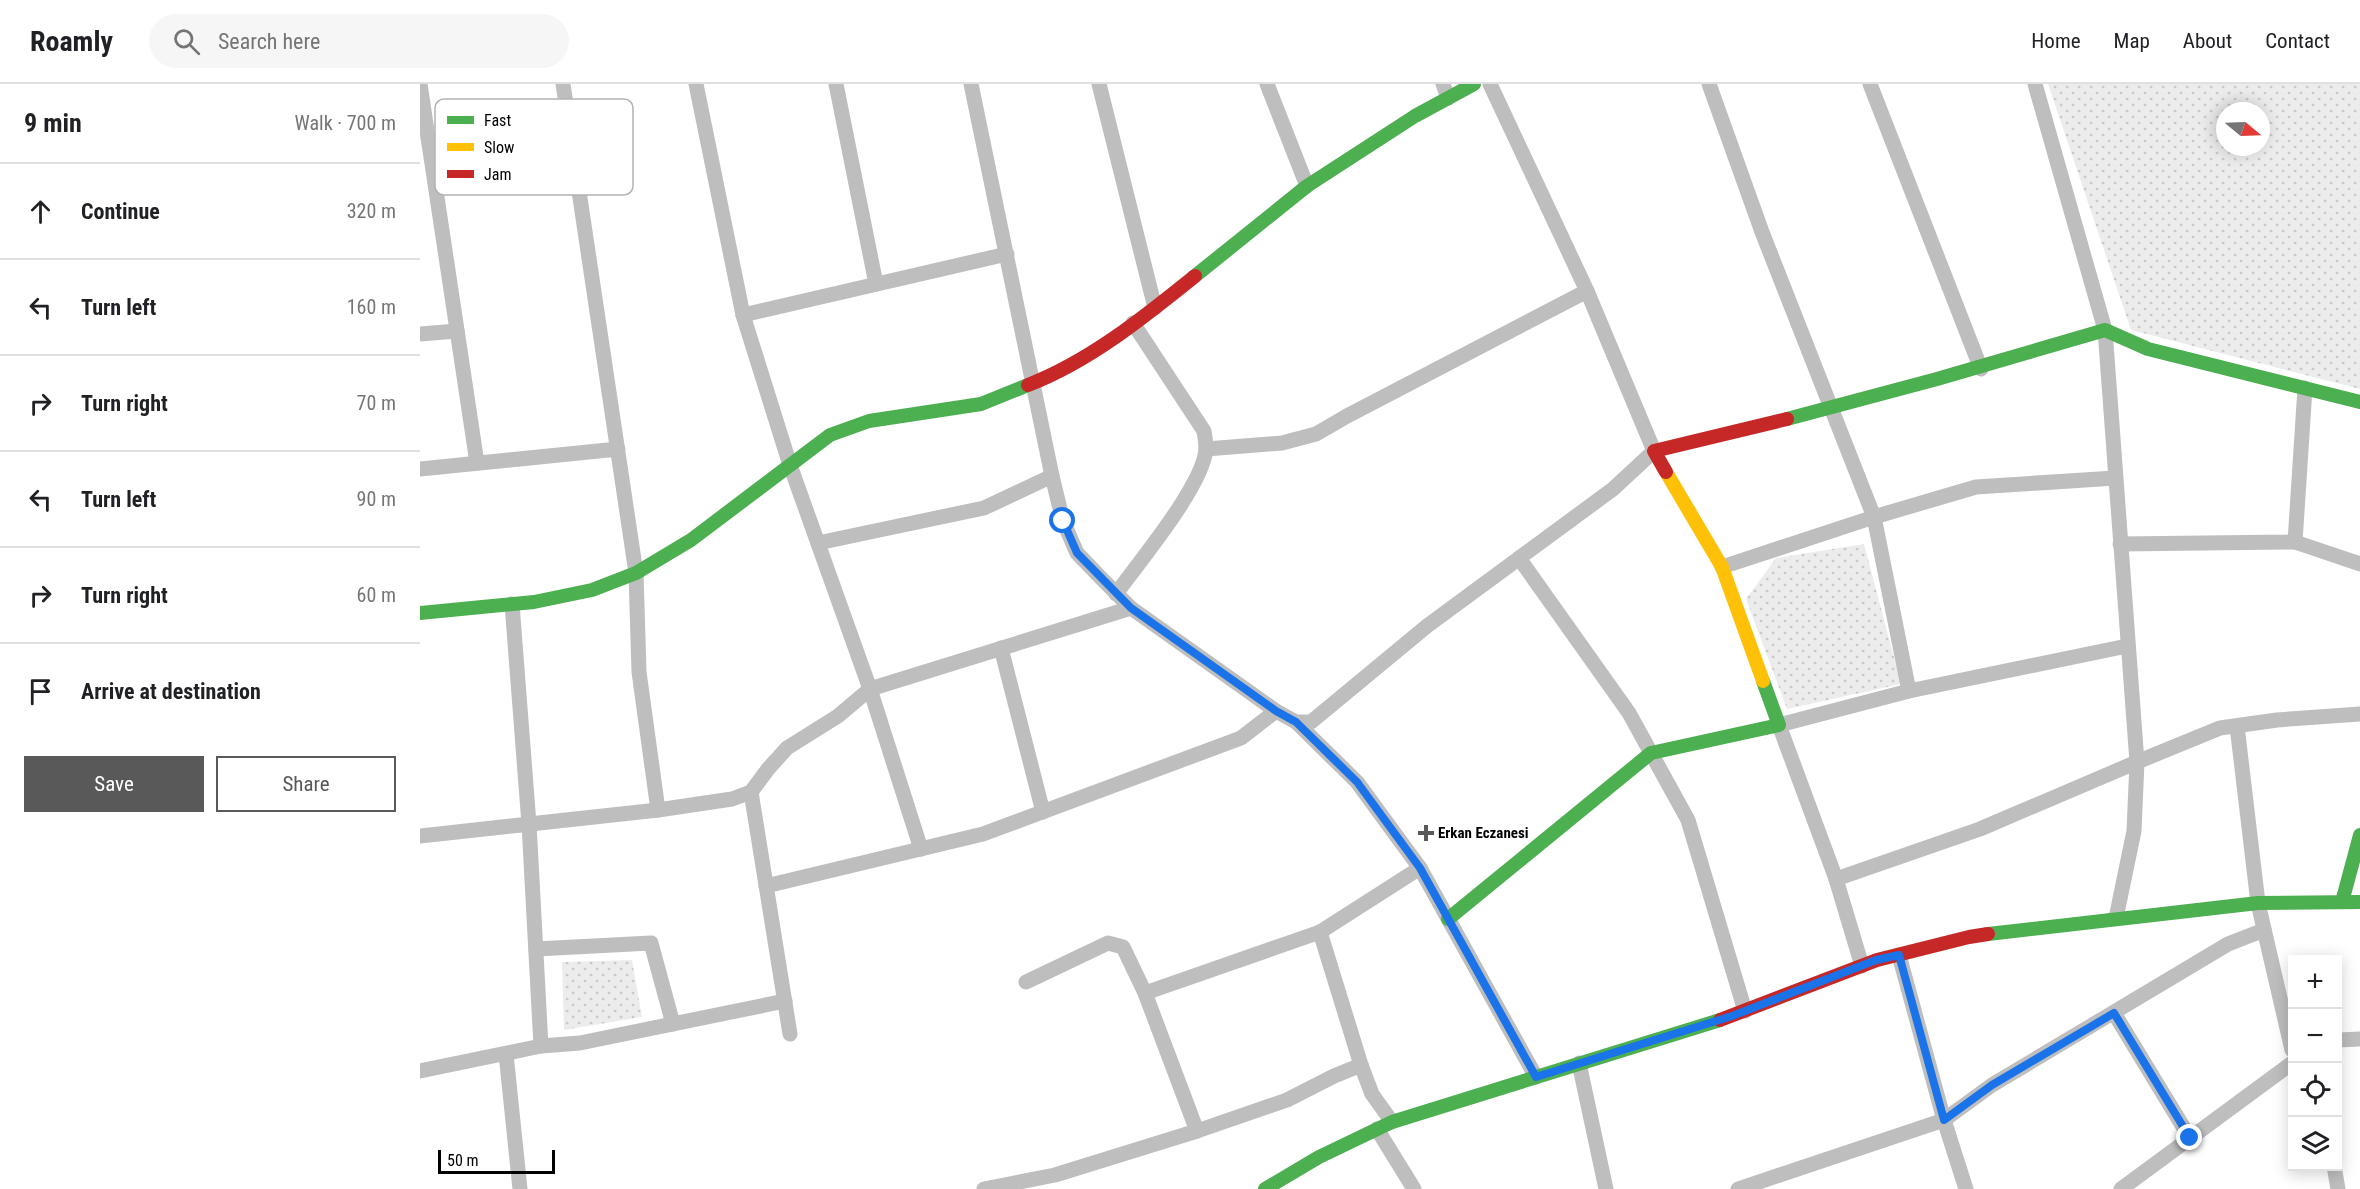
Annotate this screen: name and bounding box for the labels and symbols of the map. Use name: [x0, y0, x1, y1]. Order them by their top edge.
legend: [435, 99, 633, 195]
north arrow: [2216, 102, 2270, 156]
text: Fast: [484, 111, 511, 130]
text: Slow: [484, 138, 514, 157]
text: Jam: [484, 165, 511, 184]
route start: [1049, 507, 1075, 533]
place label: Erkan Eczanesi: [1438, 824, 1529, 842]
marker: Erkan Eczanesi: [1419, 826, 1433, 840]
route end: [2176, 1124, 2202, 1150]
scale bar: [438, 1147, 555, 1174]

